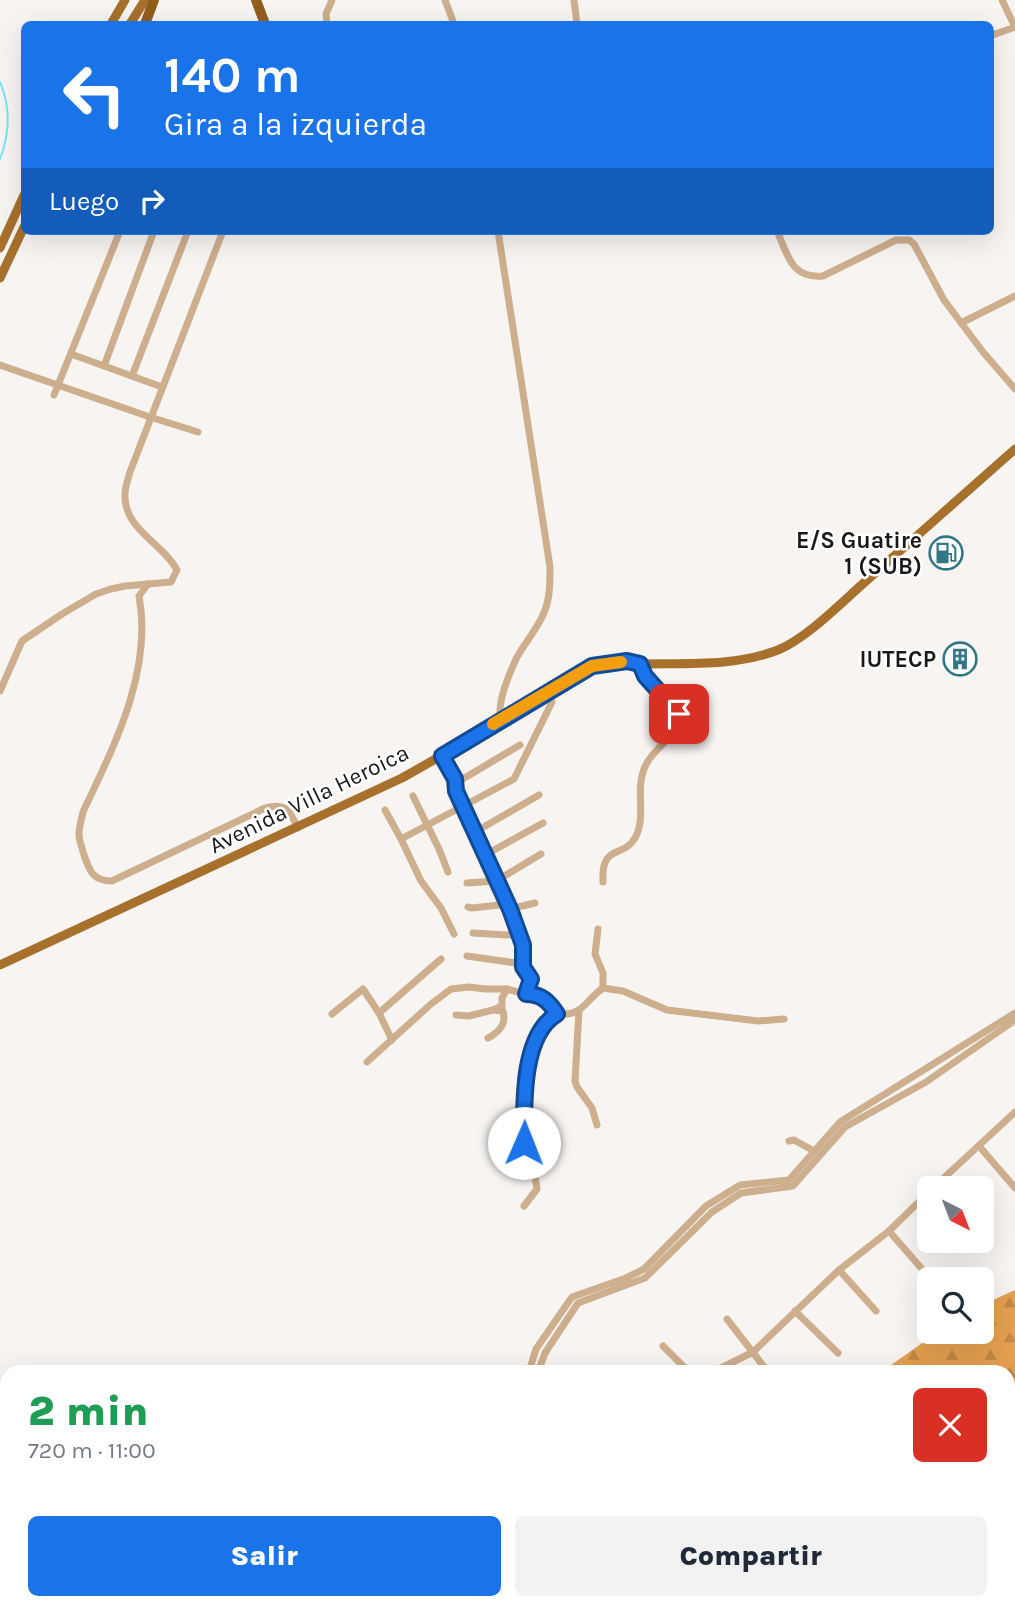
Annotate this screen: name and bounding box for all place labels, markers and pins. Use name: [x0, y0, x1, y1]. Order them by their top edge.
place label: E/S Guatire 1 (SUB): [796, 527, 922, 580]
fuel station icon: E/S Guatire 1 (SUB): [927, 534, 965, 572]
building icon: IUTECP: [941, 640, 979, 678]
place label: IUTECP: [859, 646, 936, 673]
pin: [649, 684, 709, 744]

